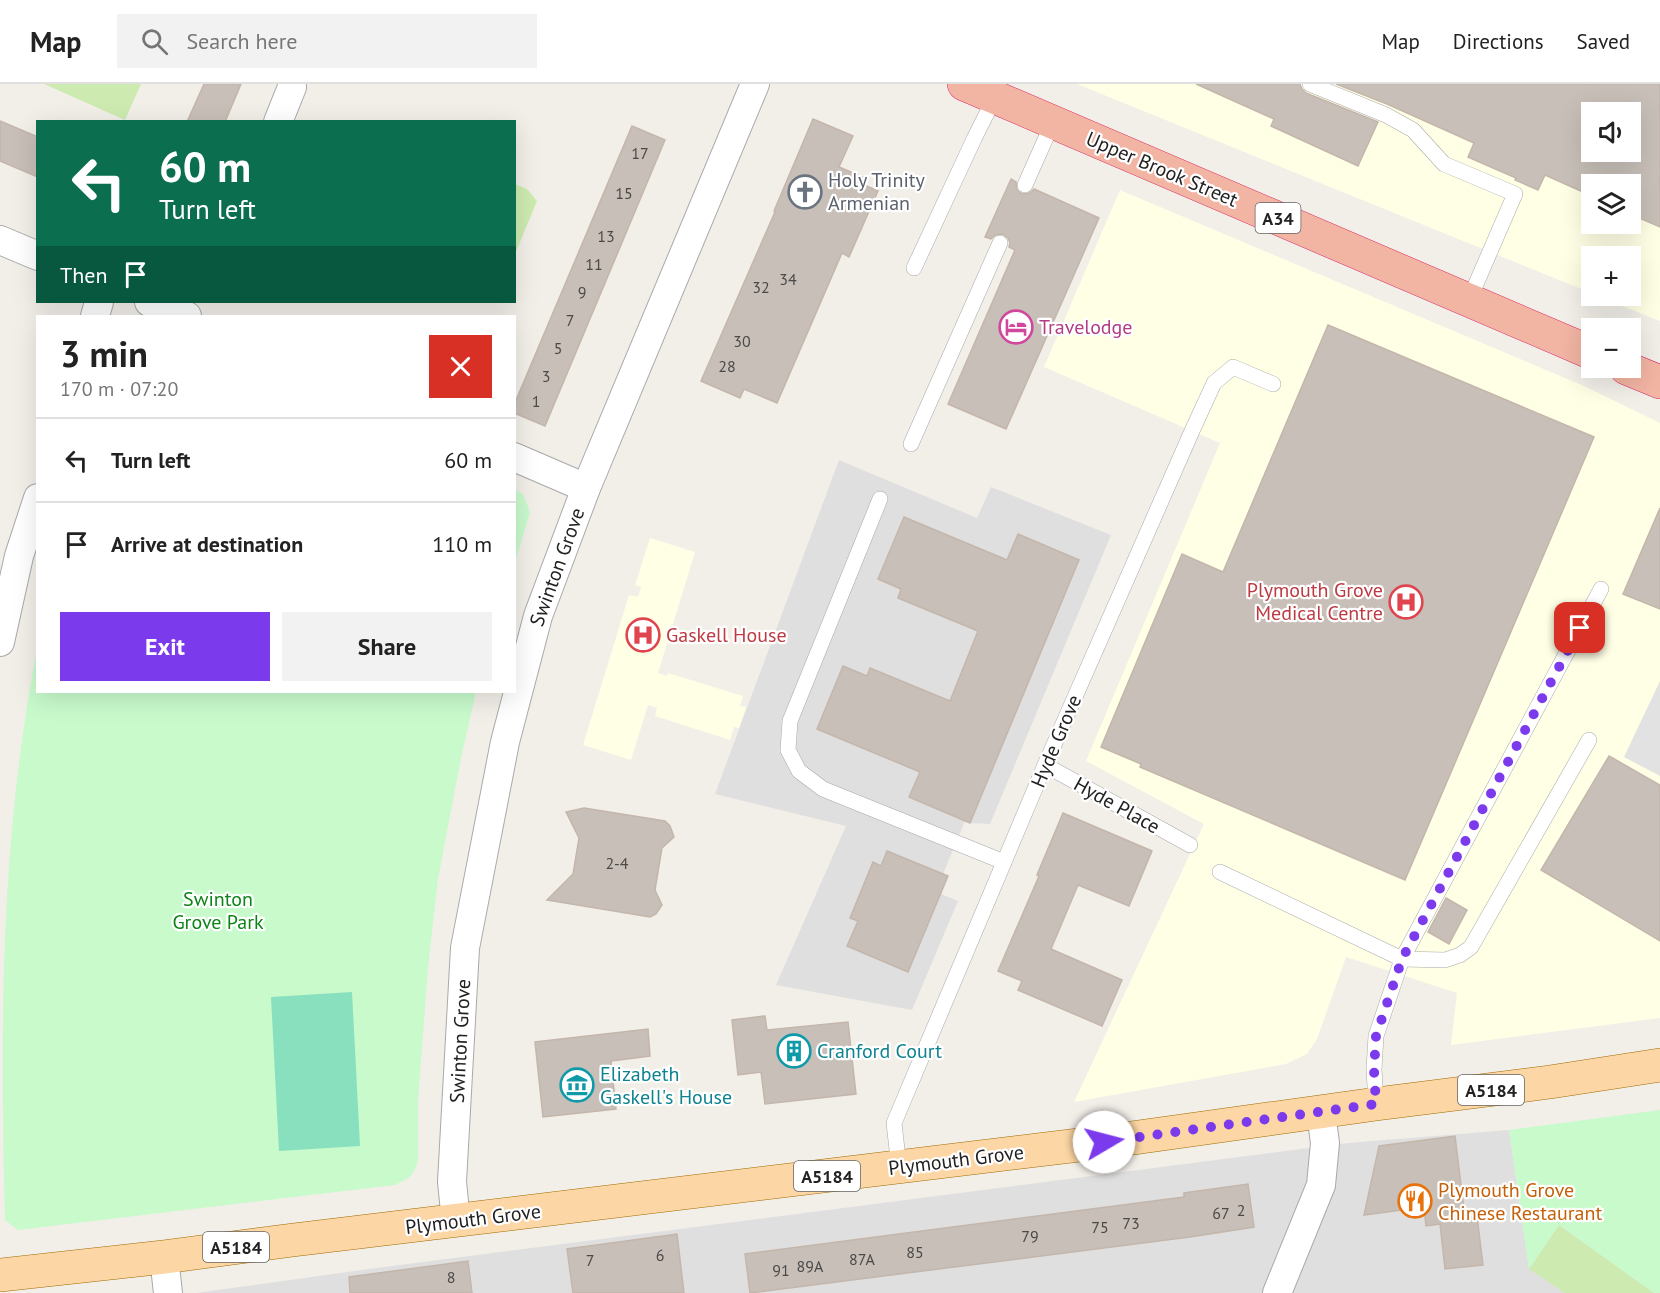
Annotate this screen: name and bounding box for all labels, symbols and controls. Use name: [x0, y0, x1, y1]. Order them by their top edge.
search box: [117, 14, 537, 68]
text: Map: [30, 23, 81, 60]
icon: search: [138, 25, 171, 58]
text: Search here: [186, 27, 297, 55]
text: Map: [1381, 28, 1420, 55]
text: Directions: [1453, 28, 1544, 55]
text: Saved: [1577, 28, 1630, 55]
map controls: [1581, 102, 1641, 378]
button: sound: [1581, 102, 1641, 162]
street label: Upper Brook Street: [1082, 125, 1242, 213]
text: 60 m: [159, 139, 251, 194]
house number: 17: [631, 143, 649, 163]
icon: left: [60, 144, 138, 222]
place label: Holy Trinity Armenian: [828, 167, 926, 216]
church icon: Holy Trinity Armenian: [787, 174, 823, 210]
button: layers: [1581, 174, 1641, 234]
house number: 15: [615, 183, 633, 203]
text: Turn left: [159, 192, 256, 226]
road number: A34: [1256, 203, 1300, 233]
house number: 13: [597, 226, 615, 246]
button: +: [1581, 246, 1641, 306]
house number: 11: [585, 254, 603, 274]
icon: arrive: [119, 258, 152, 291]
text: Then: [60, 261, 107, 289]
house number: 34: [779, 269, 797, 289]
house number: 32: [752, 277, 770, 297]
house number: 9: [578, 282, 586, 302]
hotel icon: Travelodge: [998, 309, 1034, 345]
house number: 7: [566, 310, 574, 330]
place label: Travelodge: [1039, 314, 1133, 340]
button: −: [1581, 318, 1641, 378]
text: 3 min: [60, 330, 148, 377]
house number: 30: [733, 331, 751, 351]
button: close: [429, 335, 492, 398]
house number: 5: [554, 338, 562, 358]
house number: 28: [718, 356, 736, 376]
house number: 3: [542, 366, 550, 386]
text: 170 m · 07:20: [60, 376, 178, 402]
house number: 1: [532, 391, 540, 411]
icon: left: [60, 444, 93, 477]
text: Turn left: [111, 446, 191, 474]
text: 60 m: [444, 446, 492, 474]
street label: Swinton Grove: [524, 504, 590, 630]
icon: arrive: [60, 528, 93, 561]
text: Arrive at destination: [111, 530, 303, 558]
text: 110 m: [432, 530, 492, 558]
place label: Plymouth Grove Medical Centre: [1247, 577, 1383, 626]
hospital icon: Plymouth Grove Medical Centre: [1388, 584, 1424, 620]
pin: [1554, 602, 1605, 653]
icon: arrive: [1563, 611, 1596, 644]
button: Exit: [60, 612, 270, 681]
button: Share: [282, 612, 492, 681]
hospital icon: Gaskell House: [625, 617, 661, 653]
place label: Gaskell House: [666, 622, 787, 648]
street label: Hyde Grove: [1025, 691, 1087, 791]
street label: Hyde Place: [1069, 771, 1165, 839]
house number: 2-4: [605, 853, 629, 873]
park label: Swinton Grove Park: [172, 886, 264, 935]
street label: Swinton Grove: [444, 978, 476, 1104]
building icon: Cranford Court: [776, 1033, 812, 1069]
place label: Cranford Court: [817, 1038, 942, 1064]
place label: Elizabeth Gaskell's House: [600, 1061, 732, 1110]
museum icon: Elizabeth Gaskell's House: [559, 1067, 595, 1103]
road number: A5184: [1458, 1075, 1524, 1105]
position arrow: [1072, 1110, 1136, 1174]
street label: Plymouth Grove: [887, 1139, 1025, 1181]
road number: A5184: [794, 1161, 860, 1191]
place label: Plymouth Grove Chinese Restaurant: [1438, 1177, 1602, 1226]
restaurant icon: Plymouth Grove Chinese Restaurant: [1397, 1183, 1433, 1219]
street label: Plymouth Grove: [404, 1198, 542, 1240]
house number: 2: [1237, 1200, 1245, 1220]
house number: 67: [1212, 1203, 1230, 1223]
house number: 73: [1122, 1213, 1140, 1233]
house number: 75: [1091, 1217, 1109, 1237]
house number: 79: [1021, 1226, 1039, 1246]
road number: A5184: [203, 1232, 269, 1262]
house number: 85: [906, 1242, 924, 1262]
house number: 6: [656, 1245, 664, 1265]
house number: 87A: [849, 1249, 876, 1269]
house number: 7: [586, 1250, 594, 1270]
house number: 89A: [797, 1256, 824, 1276]
house number: 91: [772, 1260, 790, 1280]
house number: 8: [447, 1267, 455, 1287]

